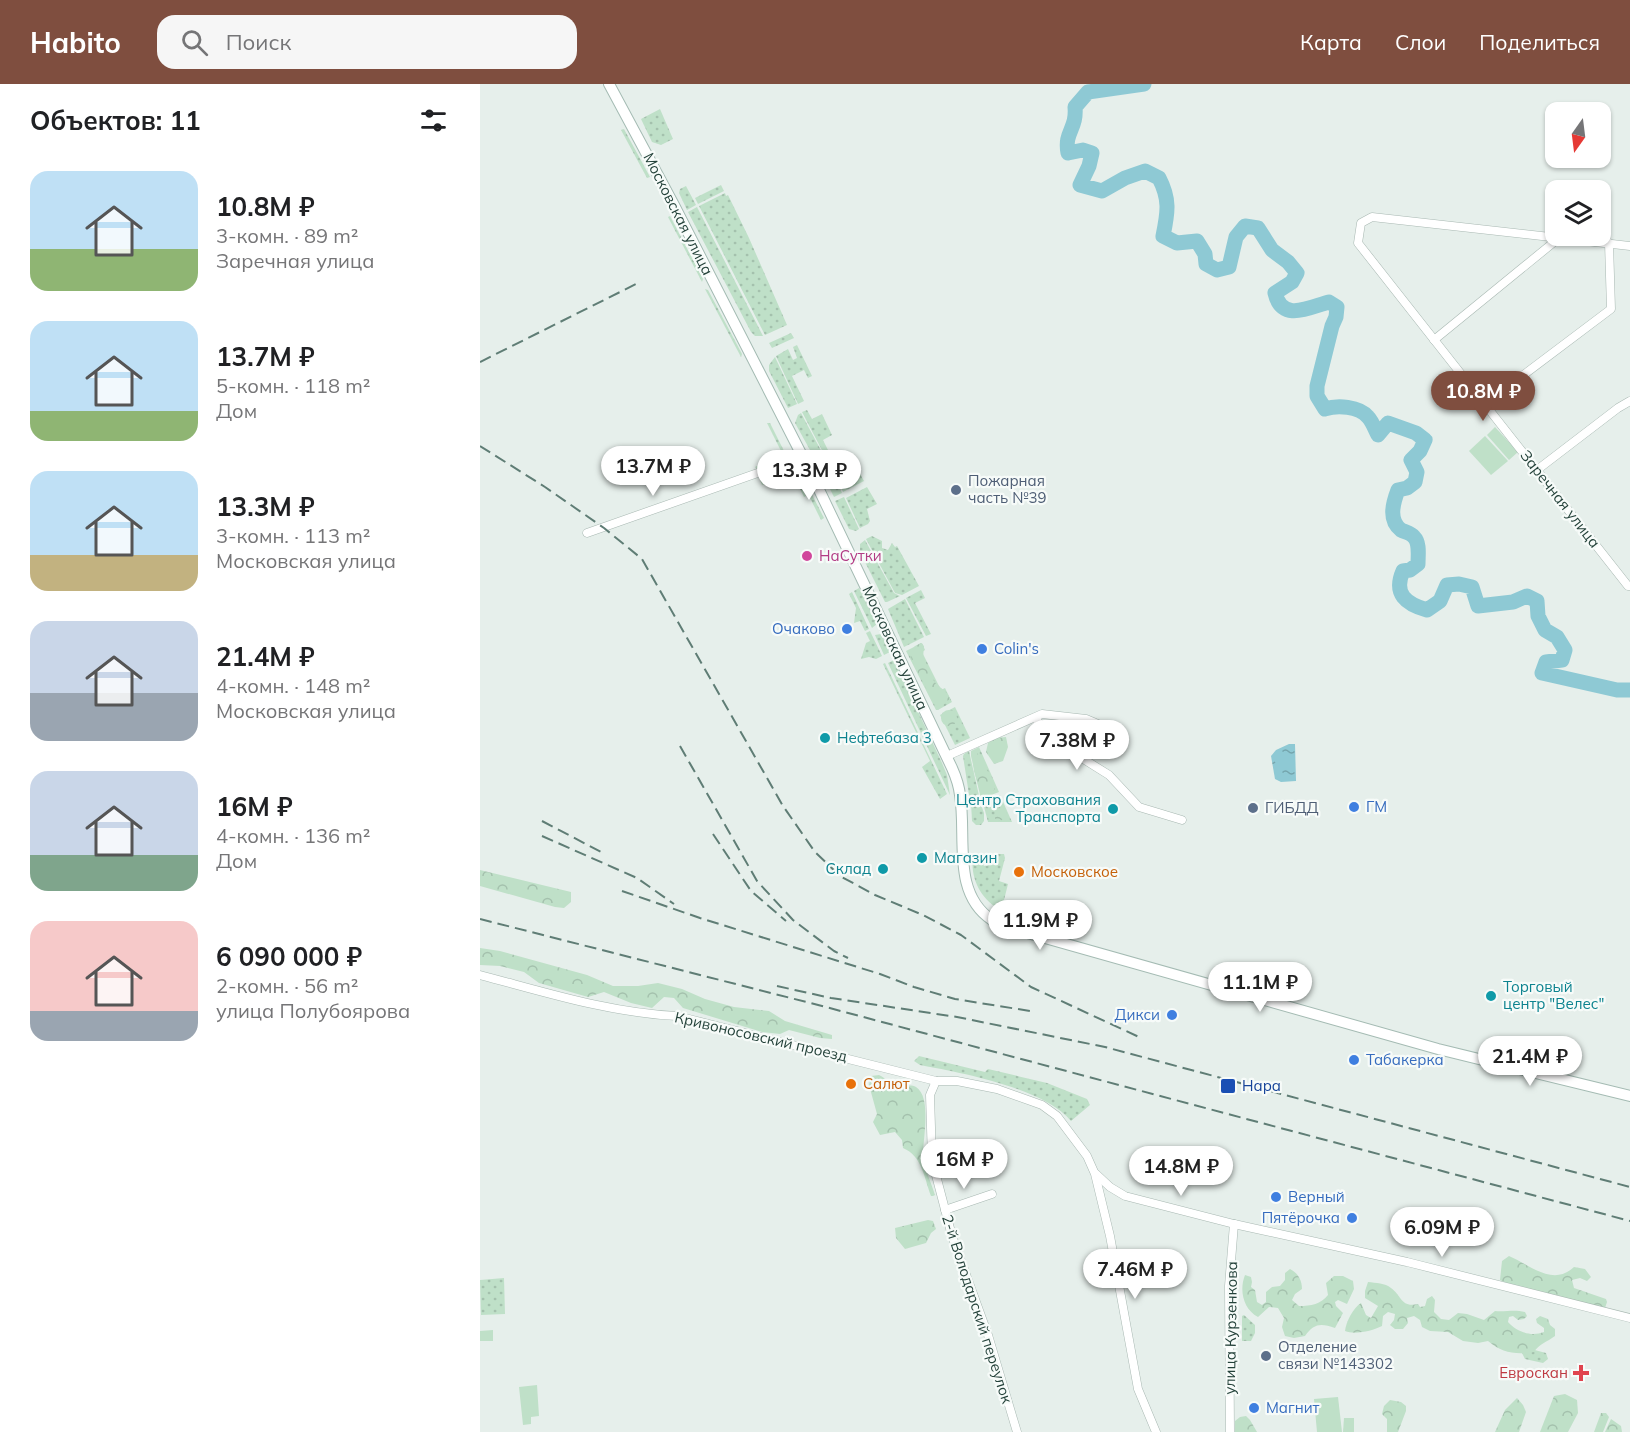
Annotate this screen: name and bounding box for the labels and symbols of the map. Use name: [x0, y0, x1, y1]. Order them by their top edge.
north arrow: [1545, 102, 1611, 168]
street label: Московская улица: [639, 149, 718, 278]
pin: 10.8M ₽: [1428, 371, 1538, 422]
pin: 13.7M ₽: [598, 446, 708, 497]
street label: Заречная улица: [1516, 446, 1604, 551]
pin: 13.3M ₽: [754, 450, 864, 501]
place label: Пожарная часть №39: [968, 471, 1046, 507]
marker: Пожарная часть №39: [949, 483, 963, 497]
place label: НаСутки: [819, 546, 882, 565]
marker: НаСутки: [800, 549, 814, 563]
street label: Московская улица: [858, 583, 933, 713]
place label: Очаково: [772, 619, 835, 638]
marker: Очаково: [840, 622, 854, 636]
place label: Colin's: [994, 639, 1039, 658]
marker: Colin's: [975, 642, 989, 656]
pin: 7.38M ₽: [1022, 720, 1132, 771]
place label: Нефтебаза 3: [837, 728, 932, 747]
marker: Нефтебаза 3: [818, 731, 832, 745]
place label: Центр Страхования Транспорта: [956, 790, 1101, 826]
place label: ГМ: [1366, 797, 1387, 816]
place label: ГИБДД: [1265, 798, 1319, 817]
marker: ГМ: [1347, 800, 1361, 814]
marker: ГИБДД: [1246, 801, 1260, 815]
marker: Центр Страхования Транспорта: [1106, 802, 1120, 816]
place label: Магазин: [934, 848, 997, 867]
marker: Магазин: [915, 851, 929, 865]
place label: Склад: [826, 859, 871, 878]
marker: Склад: [876, 862, 890, 876]
place label: Московское: [1031, 862, 1118, 881]
marker: Московское: [1012, 865, 1026, 879]
pin: 11.9M ₽: [985, 900, 1095, 951]
pin: 11.1M ₽: [1205, 962, 1315, 1013]
place label: Торговый центр "Велес": [1503, 977, 1604, 1013]
marker: Торговый центр "Велес": [1484, 989, 1498, 1003]
place label: Дикси: [1114, 1005, 1160, 1024]
street label: Кривоносовский проезд: [673, 1007, 849, 1066]
marker: Дикси: [1165, 1008, 1179, 1022]
pin: 21.4M ₽: [1475, 1036, 1585, 1087]
place label: Табакерка: [1366, 1050, 1444, 1069]
marker: Табакерка: [1347, 1053, 1361, 1067]
place label: Салют: [863, 1074, 910, 1093]
place label: Нара: [1242, 1076, 1281, 1095]
marker: Салют: [844, 1077, 858, 1091]
marker: Нара: [1219, 1077, 1237, 1095]
pin: 16M ₽: [922, 1139, 1006, 1190]
pin: 14.8M ₽: [1126, 1146, 1236, 1197]
place label: Верный: [1288, 1187, 1345, 1206]
marker: Верный: [1269, 1190, 1283, 1204]
pin: 6.09M ₽: [1387, 1207, 1497, 1258]
place label: Пятёрочка: [1262, 1208, 1340, 1227]
marker: Пятёрочка: [1345, 1211, 1359, 1225]
street label: 2-й Володарский переулок: [938, 1212, 1017, 1406]
pin: 7.46M ₽: [1080, 1249, 1190, 1300]
street label: улица Курзенкова: [1220, 1261, 1241, 1395]
place label: Отделение связи №143302: [1278, 1337, 1393, 1373]
marker: Отделение связи №143302: [1259, 1349, 1273, 1363]
place label: Евроскан: [1499, 1363, 1568, 1382]
marker: Евроскан: [1572, 1364, 1590, 1382]
place label: Магнит: [1266, 1398, 1320, 1417]
marker: Магнит: [1247, 1401, 1261, 1415]

